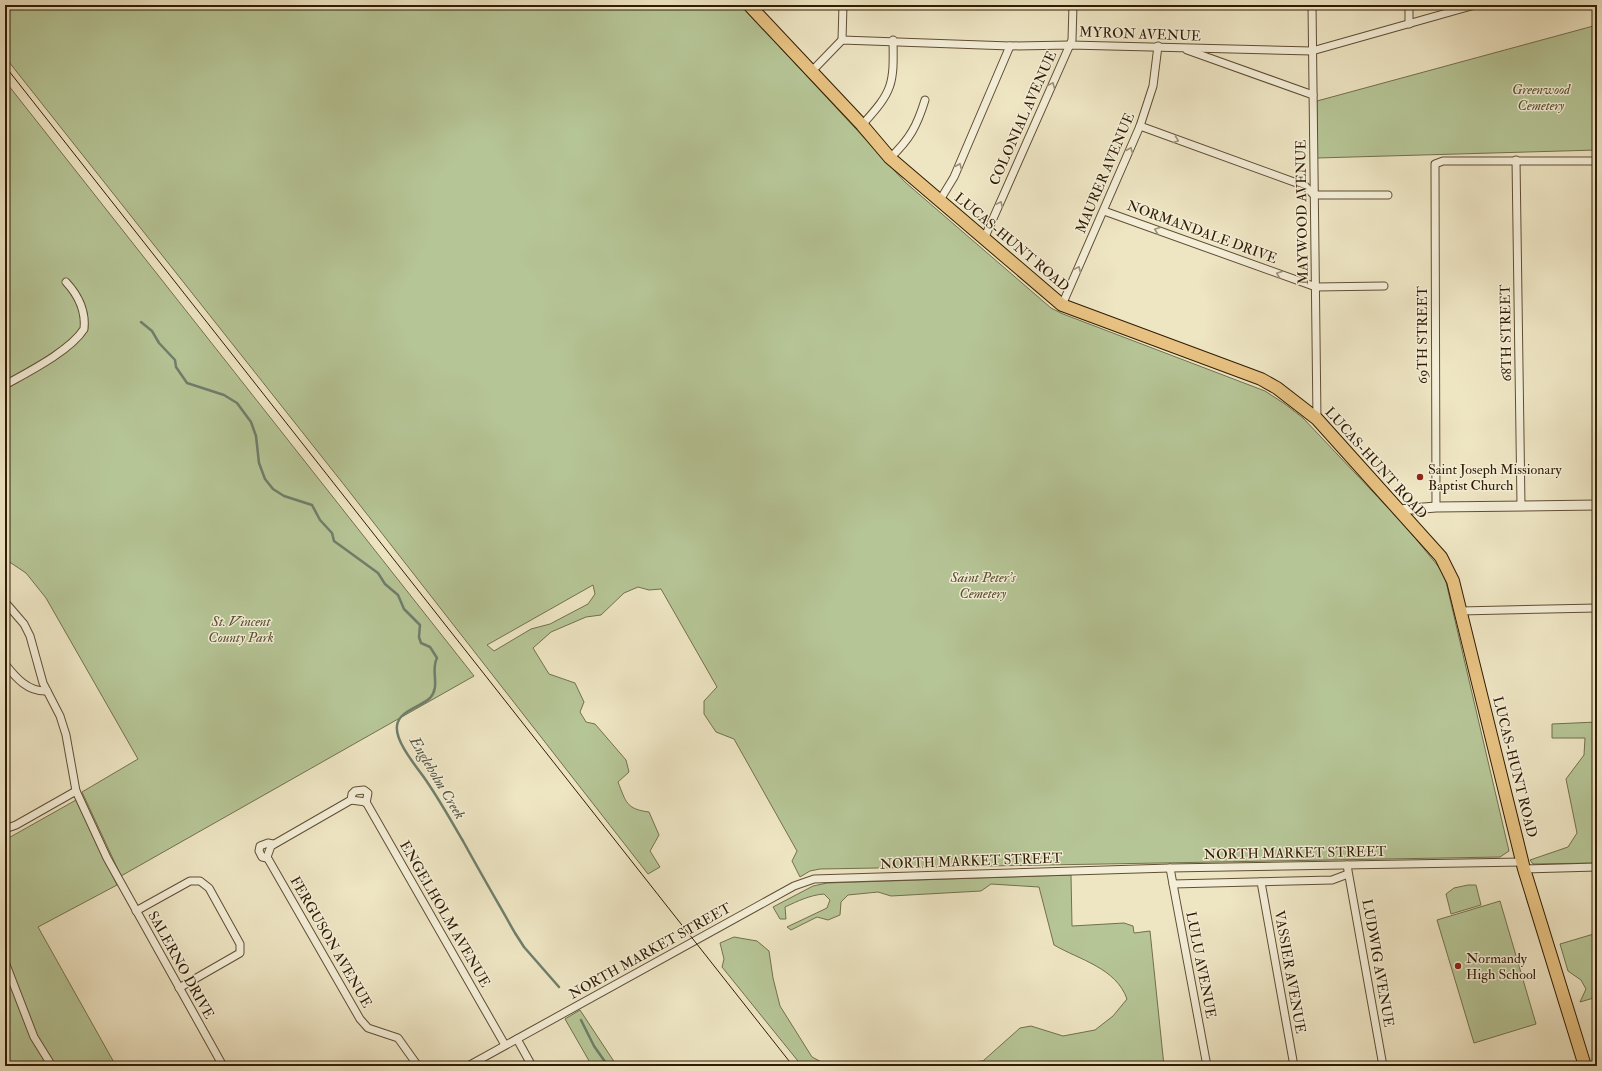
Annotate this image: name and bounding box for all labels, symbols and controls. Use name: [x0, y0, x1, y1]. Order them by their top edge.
street label: MYRON AVENUE: [1079, 23, 1201, 45]
street label: COLONIAL AVENUE: [986, 48, 1060, 188]
one-way arrow: [1048, 81, 1056, 88]
park label: Greenwood Cemetery: [1512, 81, 1571, 114]
street label: MAURER AVENUE: [1072, 110, 1138, 236]
one-way arrow: [1173, 135, 1180, 143]
street label: MAYWOOD AVENUE: [1292, 139, 1312, 285]
one-way arrow: [1125, 147, 1133, 154]
one-way arrow: [954, 163, 962, 170]
street label: LUCAS-HUNT ROAD: [951, 189, 1073, 295]
street label: NORMANDALE DRIVE: [1125, 197, 1279, 267]
one-way arrow: [995, 200, 1003, 208]
one-way arrow: [1153, 226, 1160, 234]
one-way arrow: [1073, 266, 1081, 274]
one-way arrow: [1276, 270, 1283, 279]
street label: 68TH STREET: [1497, 284, 1515, 382]
street label: 69TH STREET: [1414, 285, 1431, 384]
street label: LUCAS-HUNT ROAD: [1321, 403, 1431, 523]
place label: Saint Joseph Missionary Baptist Church: [1428, 461, 1562, 495]
marker: Saint Joseph Missionary Baptist Church: [1415, 472, 1425, 482]
park label: Saint Peter's Cemetery: [949, 569, 1017, 602]
park label: St. Vincent County Park: [208, 613, 274, 646]
street label: LUCAS-HUNT ROAD: [1489, 695, 1541, 839]
water label: Engleholm Creek: [404, 732, 469, 823]
street label: ENGELHOLM AVENUE: [396, 838, 494, 990]
street label: NORTH MARKET STREET: [1204, 843, 1387, 863]
street label: NORTH MARKET STREET: [879, 849, 1063, 873]
street label: FERGUSON AVENUE: [286, 873, 376, 1011]
street label: LUDWIG AVENUE: [1358, 898, 1398, 1028]
street label: NORTH MARKET STREET: [566, 899, 734, 1003]
street label: SALERNO DRIVE: [144, 908, 218, 1022]
street label: VASSIER AVENUE: [1271, 909, 1309, 1035]
street label: LULU AVENUE: [1182, 910, 1220, 1020]
place label: Normandy High School: [1466, 950, 1537, 983]
marker: Normandy High School: [1453, 961, 1463, 971]

